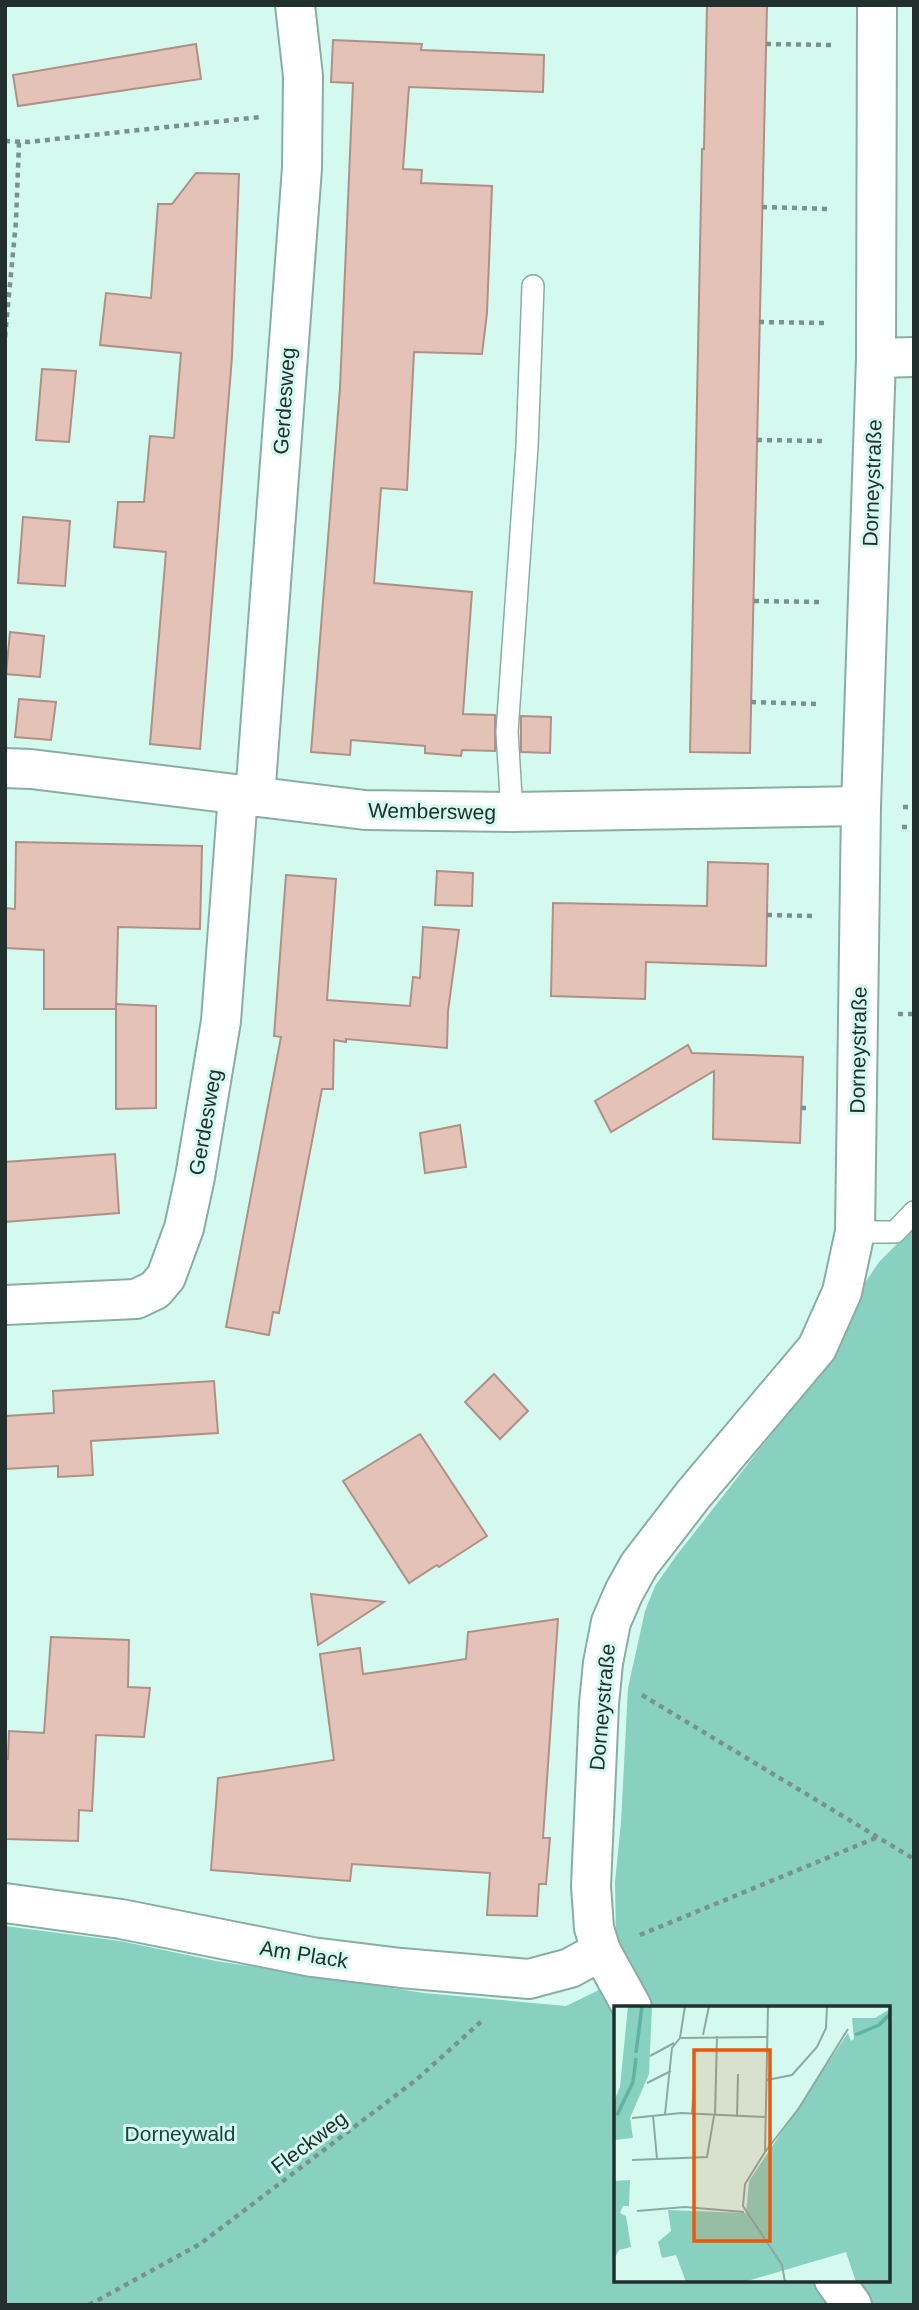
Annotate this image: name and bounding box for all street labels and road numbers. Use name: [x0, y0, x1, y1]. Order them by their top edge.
street label: Gerdesweg: [269, 347, 299, 455]
street label: Dorneystraße: [858, 419, 886, 547]
street label: Wembersweg: [368, 798, 496, 824]
street label: Dorneystraße: [845, 986, 871, 1114]
street label: Gerdesweg: [184, 1067, 226, 1177]
street label: Dorneystraße: [585, 1643, 619, 1771]
street label: Am Plack: [258, 1936, 350, 1972]
street label: Fleckweg: [267, 2106, 351, 2178]

